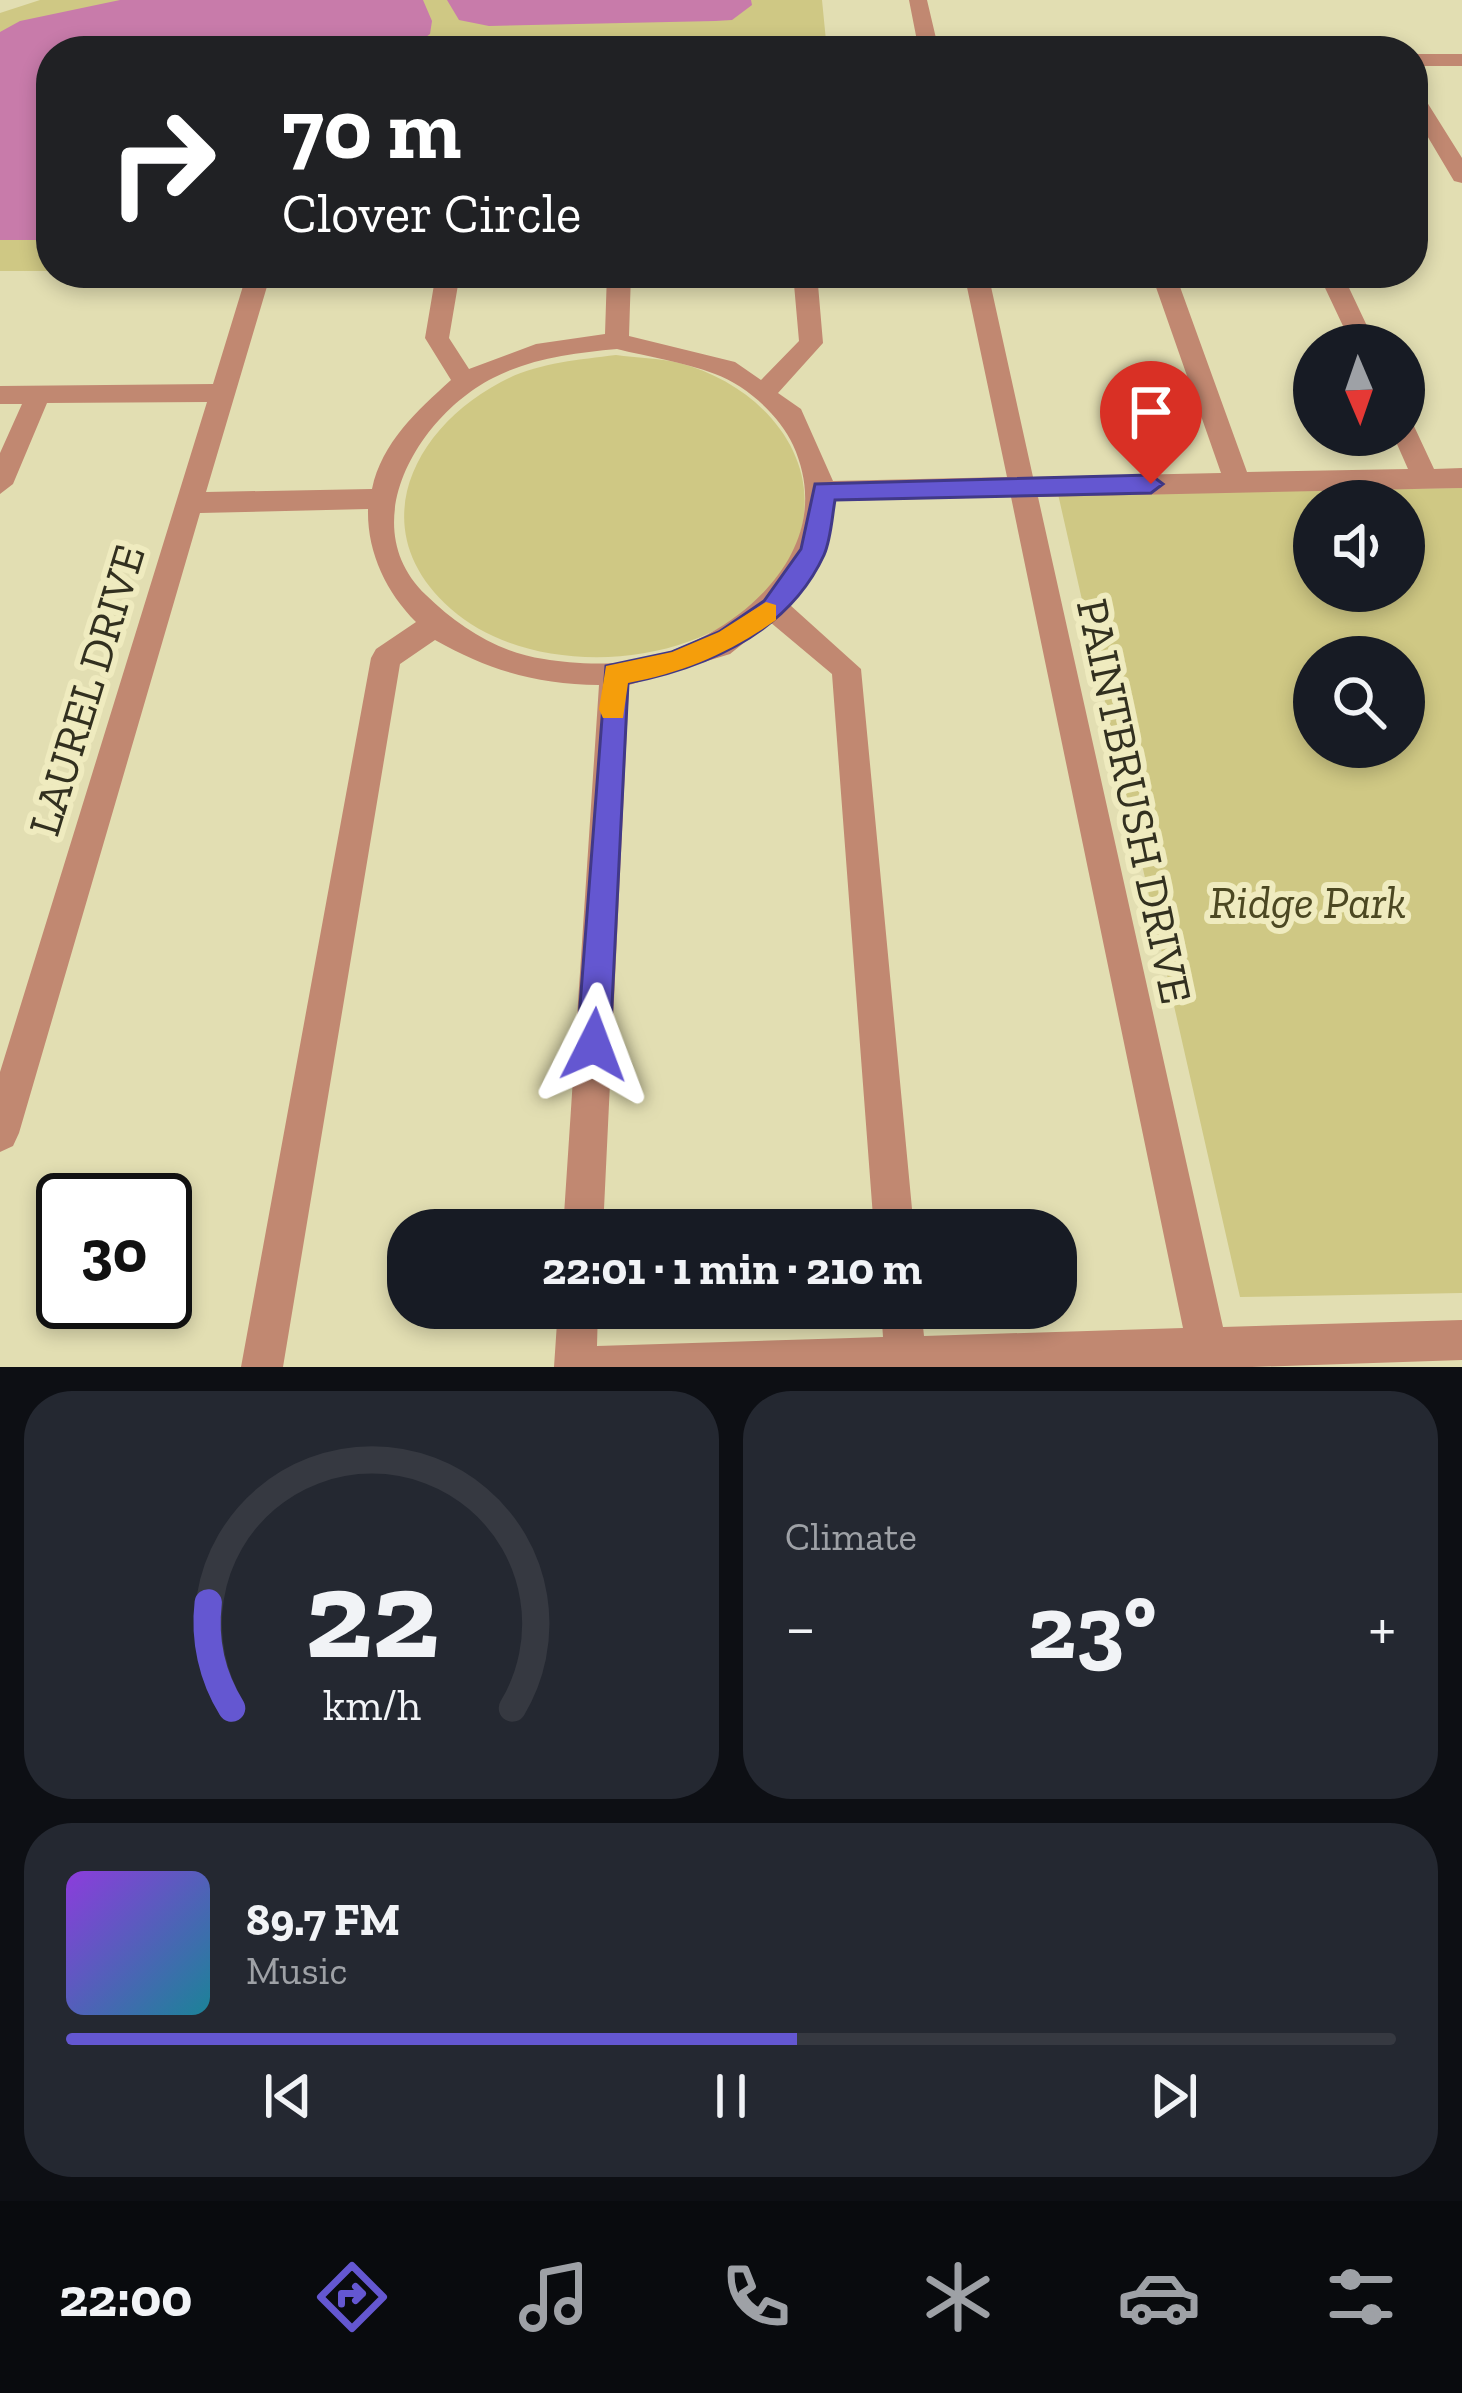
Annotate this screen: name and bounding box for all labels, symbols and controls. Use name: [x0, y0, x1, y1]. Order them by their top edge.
text: 70 m: [282, 79, 461, 180]
icon: right: [84, 84, 240, 240]
text: Clover Circle: [282, 181, 581, 246]
north arrow: [1293, 324, 1425, 456]
map controls: [1293, 324, 1425, 768]
pin: [1100, 361, 1202, 484]
icon: arrive: [1118, 379, 1184, 445]
button: sound: [1293, 480, 1425, 612]
street label: LAUREL DRIVE: [17, 538, 157, 842]
street label: PAINTBRUSH DRIVE: [1065, 594, 1203, 1008]
button: search: [1293, 636, 1425, 768]
park label: Ridge Park: [1210, 876, 1406, 930]
position arrow: [531, 982, 657, 1108]
speed limit sign: 30: [36, 1173, 192, 1329]
text: 22:01 · 1 min · 210 m: [542, 1242, 922, 1296]
text: Climate: [785, 1513, 917, 1560]
text: 22: [304, 1539, 439, 1689]
text: 23°: [1028, 1573, 1157, 1681]
text: −: [785, 1588, 816, 1667]
text: +: [1368, 1588, 1396, 1667]
text: km/h: [323, 1680, 420, 1731]
text: 89.7 FM: [246, 1893, 400, 1947]
text: Music: [246, 1947, 348, 1994]
icon: previous: [255, 2063, 321, 2129]
icon: pause: [698, 2063, 764, 2129]
icon: next: [1141, 2063, 1207, 2129]
icon: directions: [310, 2255, 394, 2339]
icon: music: [512, 2255, 596, 2339]
icon: phone: [714, 2255, 798, 2339]
icon: climate: [916, 2255, 1000, 2339]
icon: car: [1117, 2255, 1201, 2339]
icon: filters: [1319, 2255, 1403, 2339]
text: 22:00: [59, 2265, 192, 2330]

